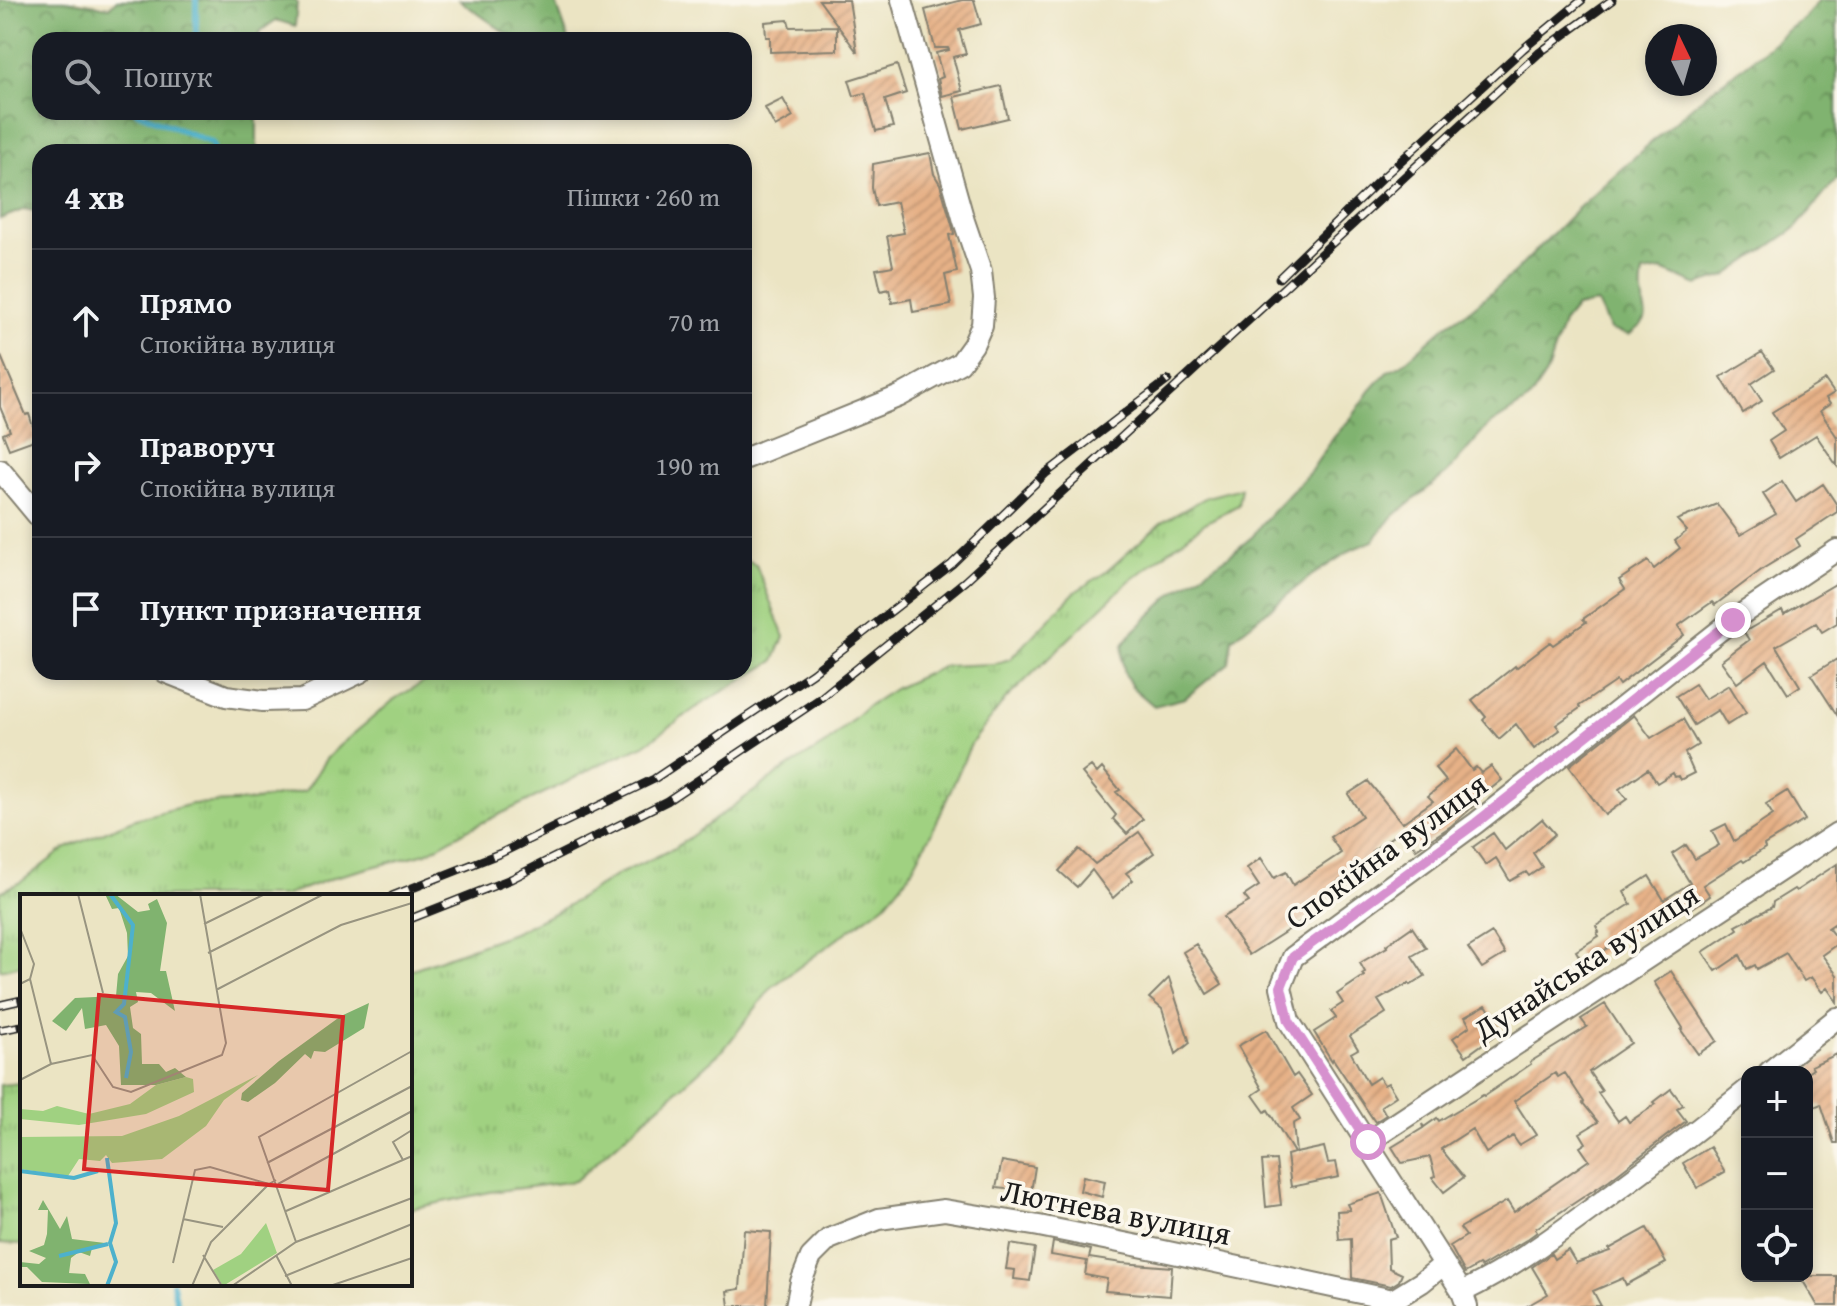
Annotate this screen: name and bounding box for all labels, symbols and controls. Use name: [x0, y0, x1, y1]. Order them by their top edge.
north arrow: [1645, 24, 1717, 96]
search box: [32, 32, 752, 120]
icon: search: [60, 54, 104, 98]
text: Пошук: [124, 54, 212, 98]
text: 4 хв: [64, 172, 125, 221]
text: Пішки · 260 m: [567, 177, 720, 216]
text: Прямо: [140, 280, 232, 324]
icon: ahead: [64, 299, 108, 343]
text: 70 m: [668, 302, 720, 341]
text: Спокійна вулиця: [140, 324, 335, 363]
text: Праворуч: [140, 424, 275, 468]
icon: right: [64, 443, 108, 487]
text: 190 m: [655, 446, 720, 485]
text: Спокійна вулиця: [140, 468, 335, 507]
icon: arrive: [64, 587, 108, 631]
text: Пункт призначення: [140, 587, 421, 631]
route end: [1715, 602, 1751, 638]
street label: Спокійна вулиця: [1275, 761, 1497, 940]
street label: Дунайська вулиця: [1463, 871, 1708, 1053]
inset map: [20, 894, 412, 1286]
map controls: [1741, 1066, 1813, 1282]
button: +: [1741, 1066, 1813, 1138]
route start: [1350, 1124, 1386, 1160]
button: −: [1741, 1138, 1813, 1210]
street label: Лютнева вулиця: [997, 1166, 1235, 1257]
button: locate: [1741, 1210, 1813, 1282]

